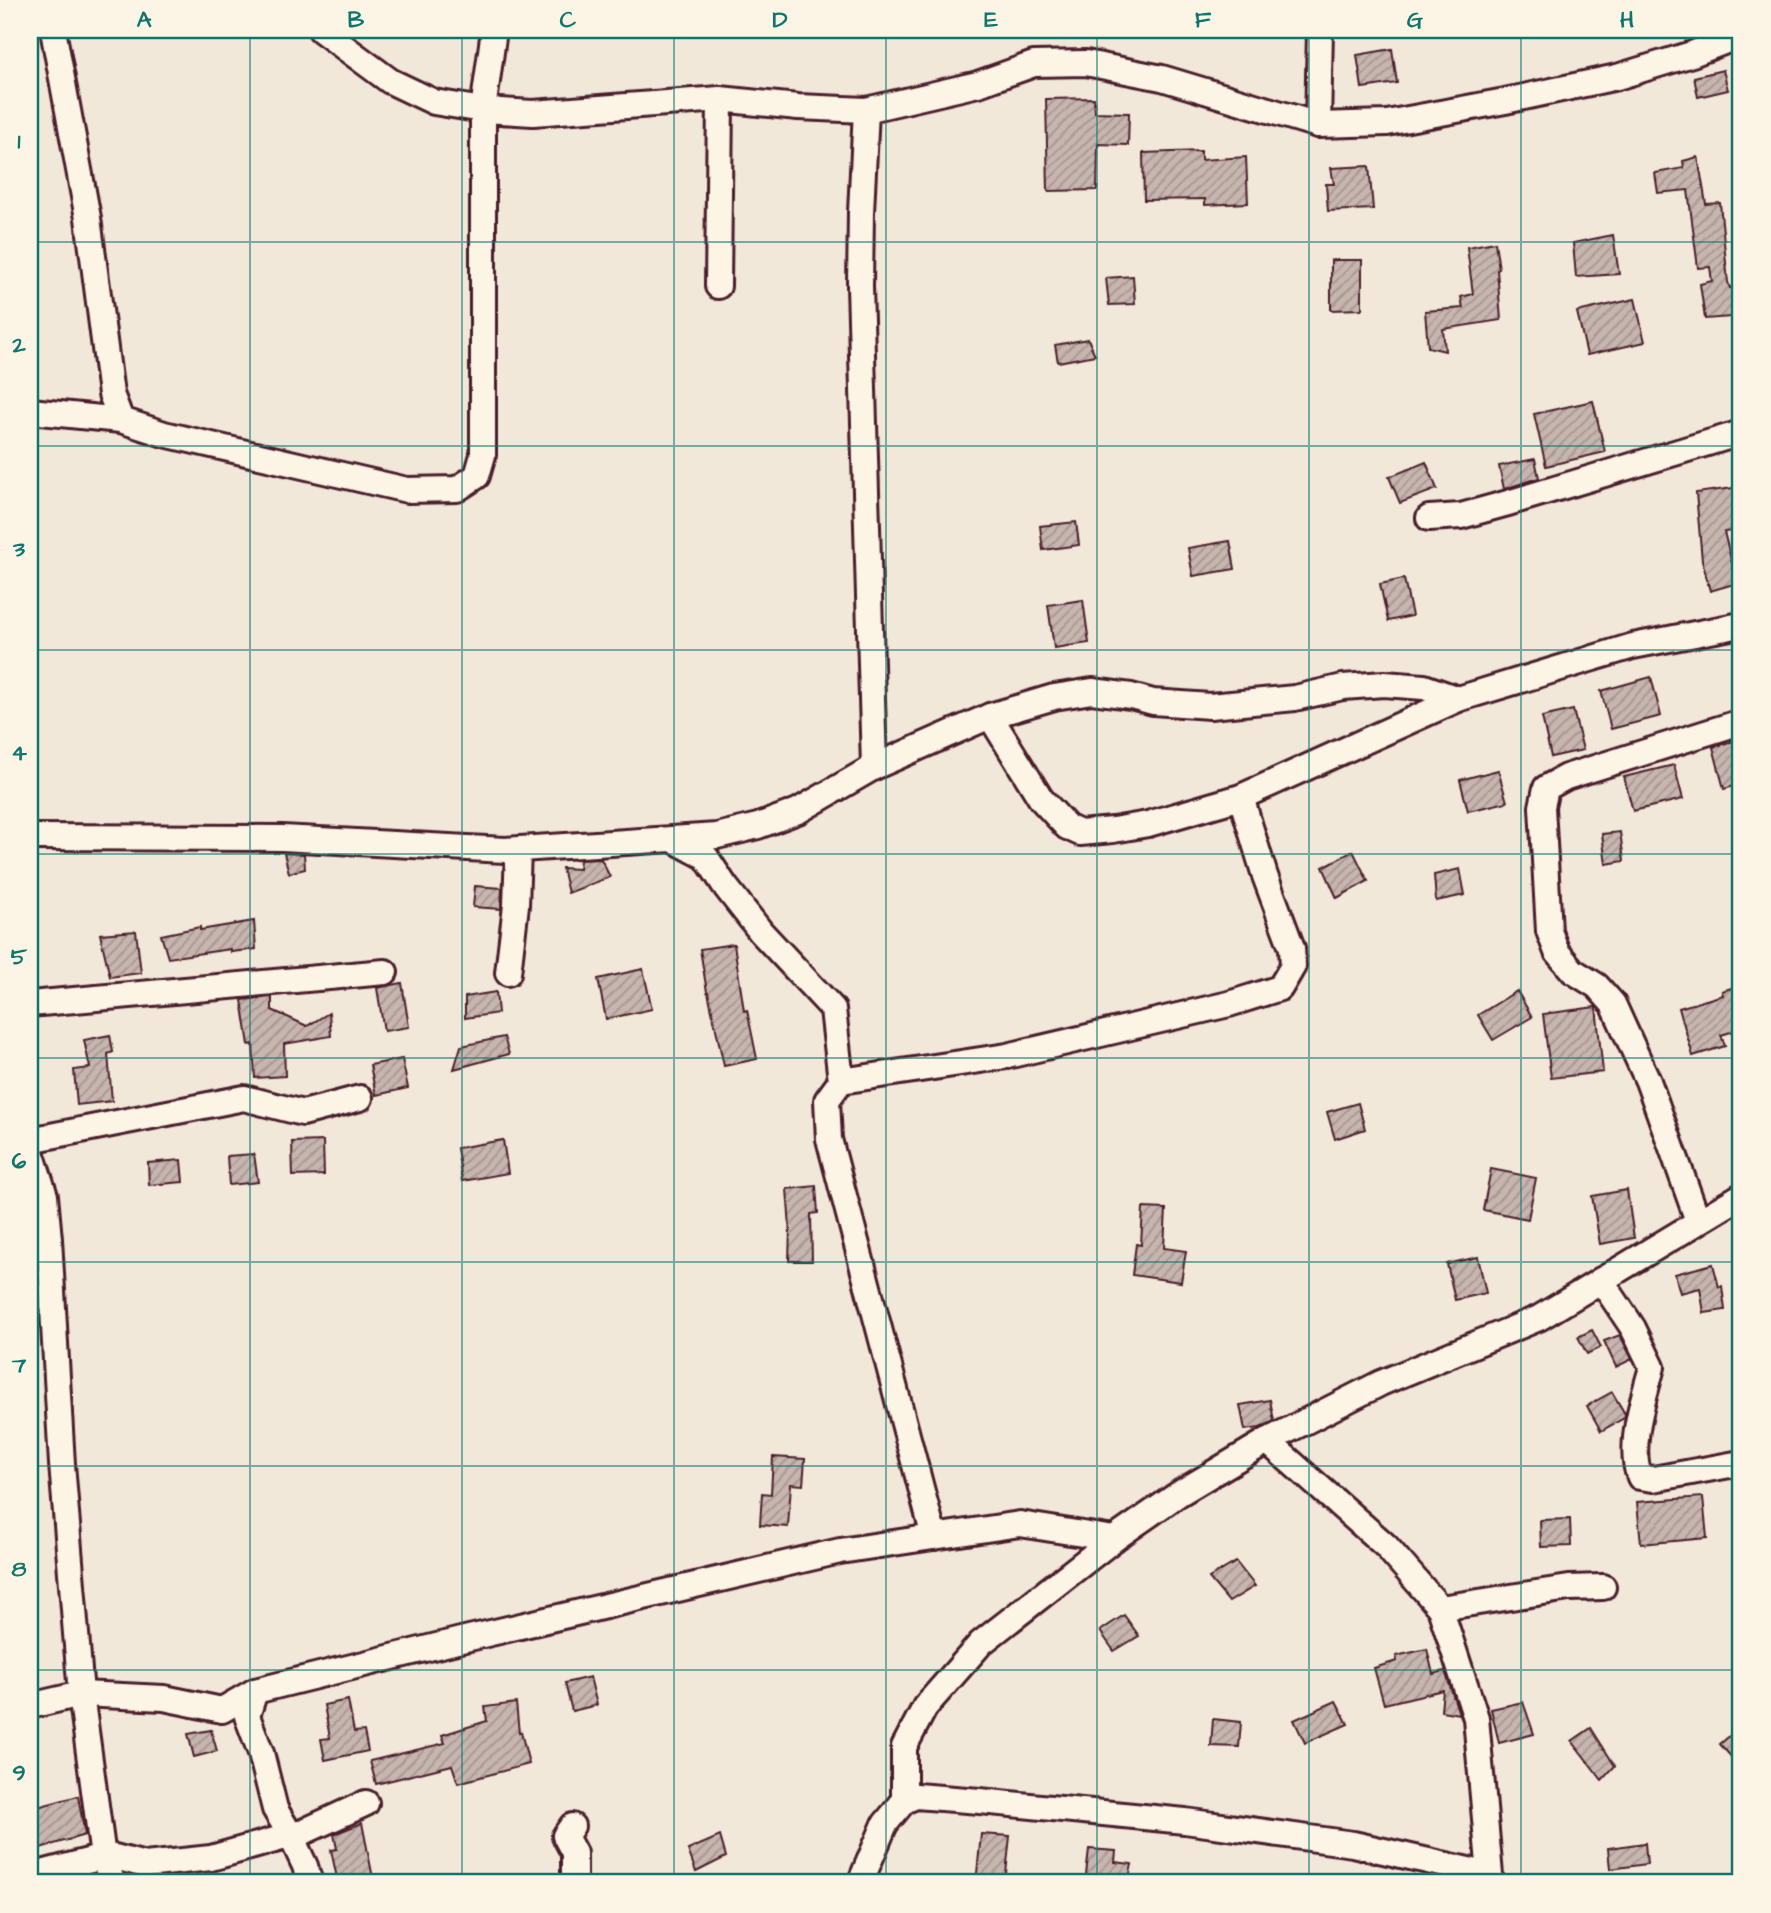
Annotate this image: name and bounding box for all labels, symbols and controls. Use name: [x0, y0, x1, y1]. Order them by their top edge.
text: A: [137, 4, 152, 36]
text: B: [348, 4, 365, 36]
text: C: [560, 4, 577, 36]
text: D: [773, 4, 788, 36]
text: E: [984, 4, 998, 36]
text: F: [1195, 4, 1212, 36]
text: G: [1407, 4, 1423, 36]
text: H: [1620, 4, 1634, 36]
text: 1: [18, 125, 21, 157]
text: 2: [11, 329, 26, 361]
text: 3: [12, 533, 25, 565]
text: 4: [11, 737, 27, 769]
text: 5: [11, 941, 28, 973]
text: 6: [12, 1145, 27, 1177]
text: 7: [11, 1349, 27, 1381]
text: 8: [12, 1553, 27, 1585]
text: 9: [12, 1757, 26, 1789]

